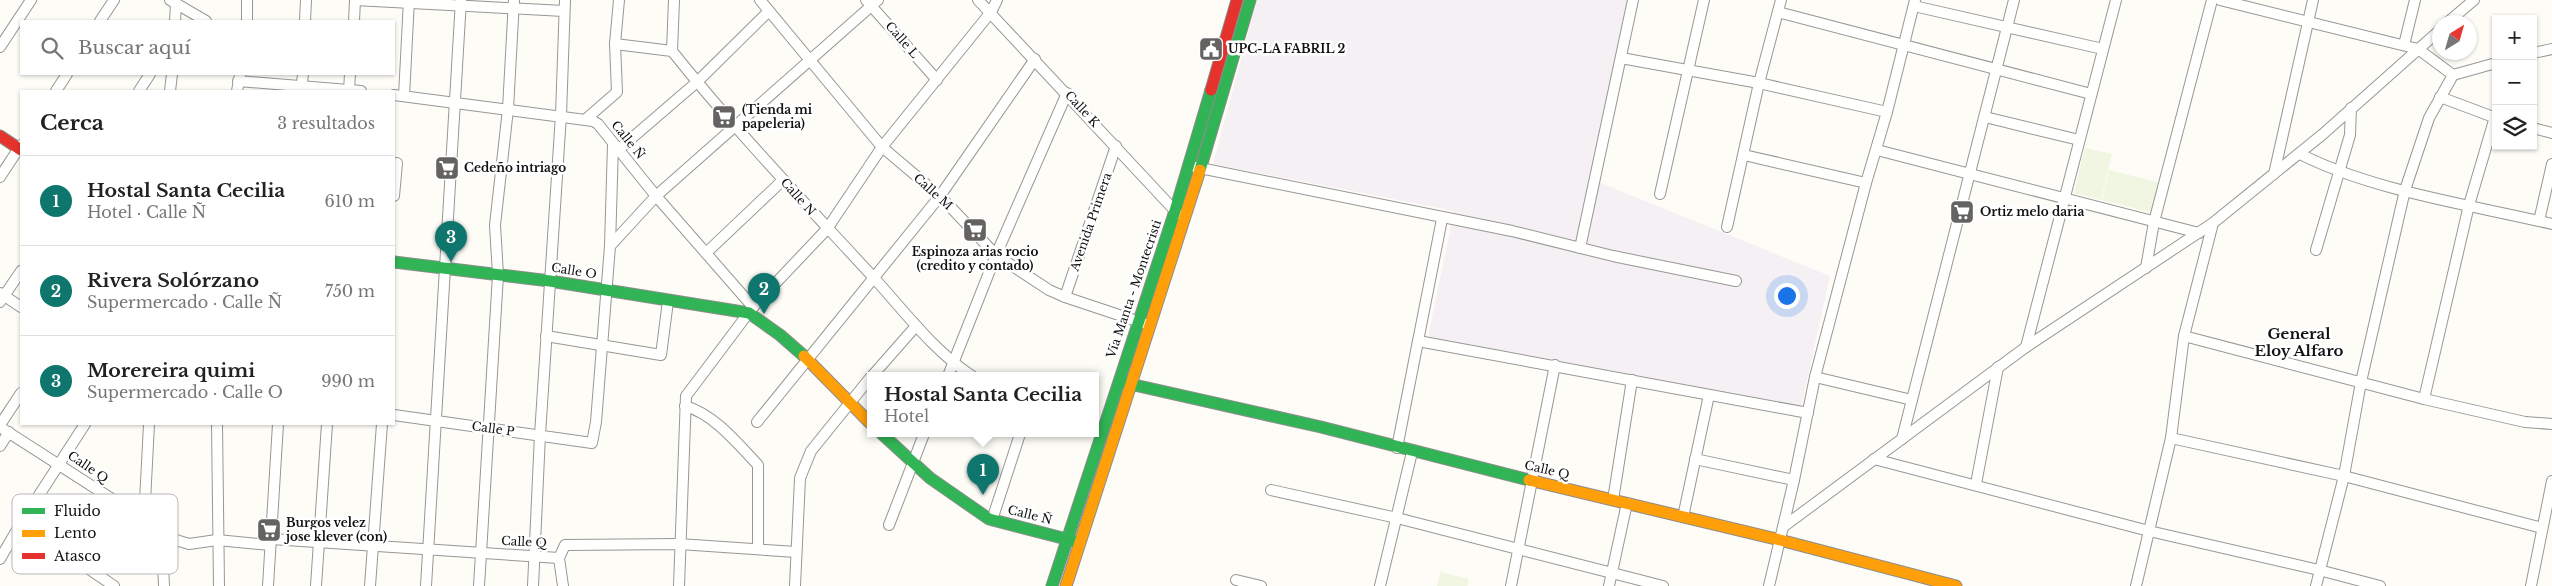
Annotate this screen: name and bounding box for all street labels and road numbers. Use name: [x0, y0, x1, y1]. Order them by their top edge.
street label: Calle L: [883, 18, 922, 61]
street label: Calle K: [1062, 88, 1103, 130]
street label: Calle Ñ: [608, 117, 649, 162]
street label: Calle M: [911, 170, 956, 213]
street label: Avenida Primera: [1066, 170, 1115, 274]
street label: Calle N: [778, 175, 819, 219]
street label: Vía Manta - Montecristi: [1102, 218, 1164, 361]
street label: Calle O: [550, 260, 598, 281]
street label: Calle P: [471, 418, 515, 439]
street label: Calle Q: [65, 448, 112, 486]
street label: Calle Q: [1523, 457, 1572, 482]
street label: Calle Ñ: [1006, 501, 1054, 527]
street label: Calle Q: [501, 533, 548, 550]

